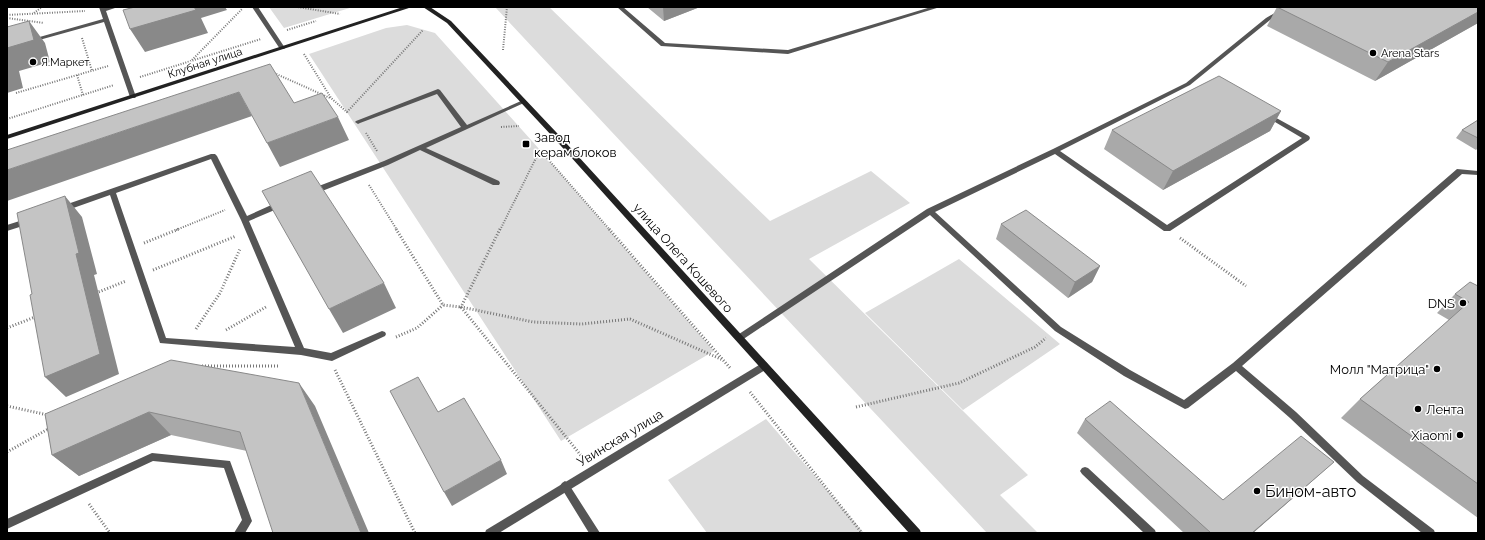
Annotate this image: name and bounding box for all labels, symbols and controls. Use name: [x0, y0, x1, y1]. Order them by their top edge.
street label: Клубная улица: [166, 45, 244, 81]
place label: Arena Stars: [1381, 47, 1439, 60]
marker: Arena Stars: [1368, 48, 1378, 58]
place label: Я.Маркет: [41, 56, 90, 69]
marker: Я.Маркет: [28, 57, 38, 67]
place label: Завод керамблоков: [534, 130, 616, 160]
marker: Завод керамблоков: [521, 139, 531, 149]
street label: улица Олега Кошевого: [630, 200, 736, 316]
place label: DNS: [1428, 296, 1455, 311]
marker: DNS: [1458, 298, 1468, 308]
place label: Молл "Матрица": [1330, 362, 1429, 377]
marker: Молл "Матрица": [1432, 364, 1442, 374]
place label: Лента: [1426, 402, 1464, 417]
marker: Лента: [1413, 404, 1423, 414]
street label: Увинская улица: [574, 406, 666, 470]
place label: Xiaomi: [1411, 428, 1452, 443]
marker: Xiaomi: [1455, 430, 1465, 440]
place label: Бином-авто: [1265, 482, 1356, 501]
marker: Бином-авто: [1252, 486, 1262, 496]

